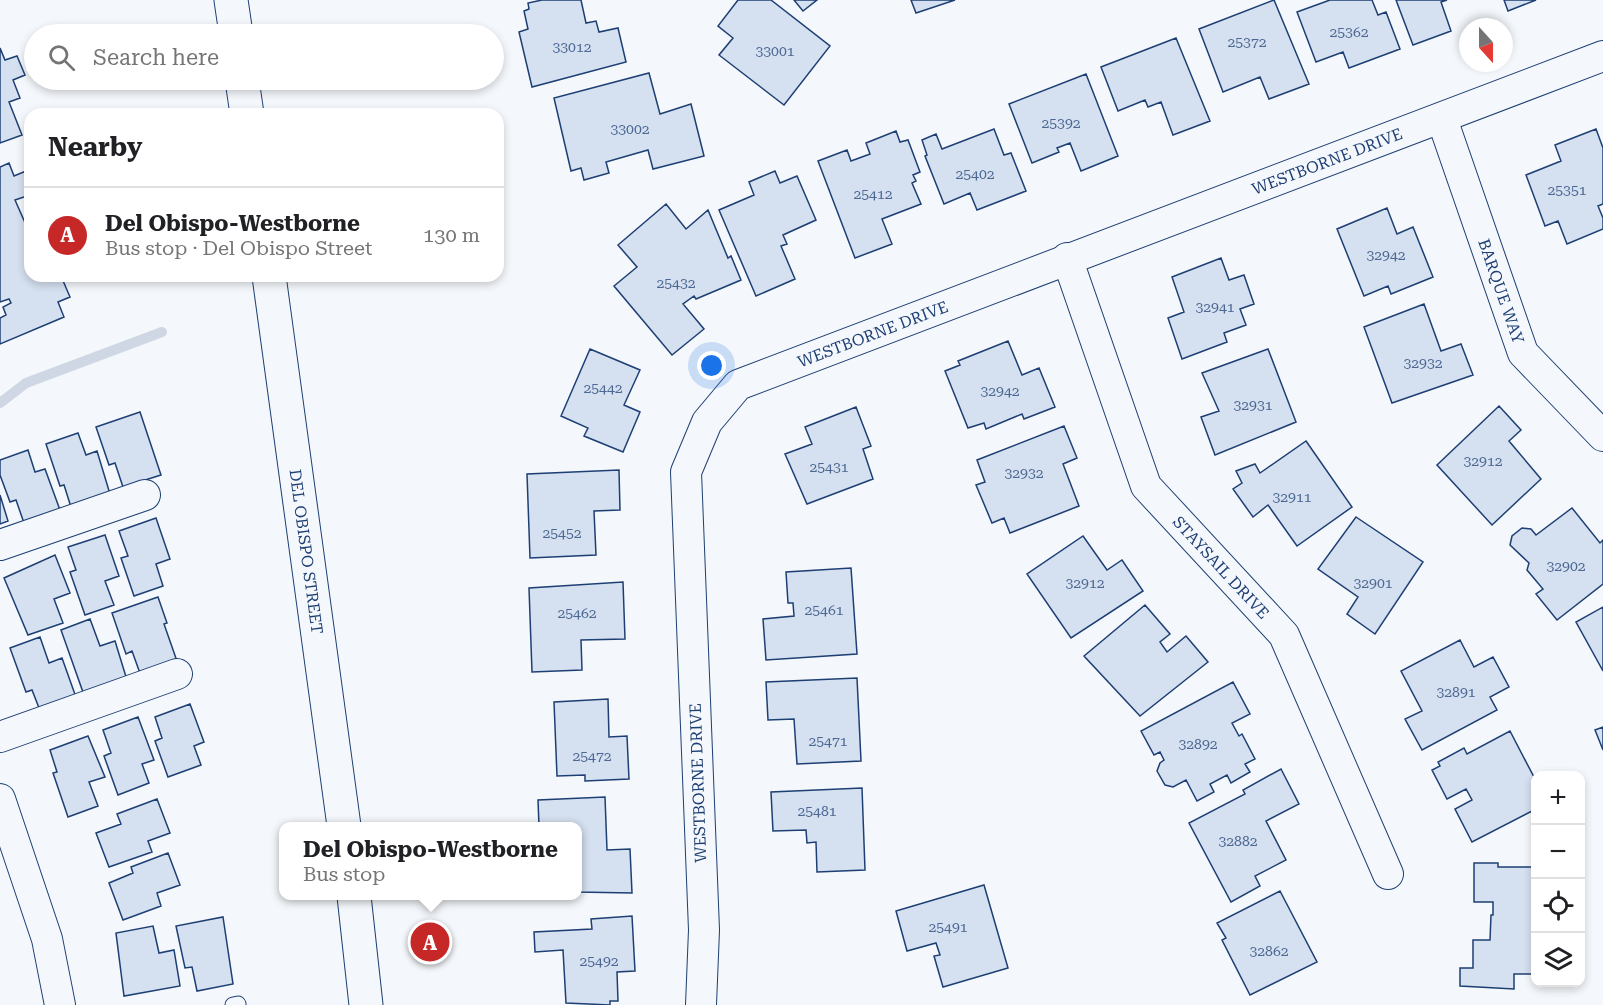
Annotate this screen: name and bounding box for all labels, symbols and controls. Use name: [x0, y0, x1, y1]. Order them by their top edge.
north arrow: [1459, 18, 1513, 72]
search box: [24, 24, 504, 90]
house number: 25362: [1329, 24, 1369, 40]
house number: 25372: [1227, 34, 1267, 50]
house number: 33012: [552, 39, 592, 55]
icon: search: [45, 41, 78, 74]
house number: 33001: [755, 43, 795, 59]
text: Search here: [93, 45, 219, 70]
house number: 25392: [1041, 115, 1081, 131]
house number: 33002: [610, 121, 650, 137]
street label: WESTBORNE DRIVE: [1249, 124, 1405, 198]
text: Nearby: [48, 132, 142, 162]
house number: 25402: [955, 166, 995, 182]
house number: 25351: [1547, 182, 1587, 198]
house number: 25412: [853, 186, 893, 202]
text: Del Obispo-Westborne: [105, 211, 360, 236]
text: A: [60, 223, 75, 247]
text: 130 m: [423, 223, 480, 247]
text: Bus stop · Del Obispo Street: [105, 236, 373, 260]
street label: BARQUE WAY: [1475, 236, 1528, 346]
house number: 32942: [1366, 247, 1406, 263]
house number: 25432: [656, 275, 696, 291]
street label: WESTBORNE DRIVE: [795, 297, 951, 371]
house number: 32941: [1195, 299, 1235, 315]
your location: [697, 351, 726, 380]
house number: 32932: [1403, 355, 1443, 371]
house number: 25442: [583, 380, 623, 396]
house number: 32942: [980, 383, 1020, 399]
house number: 32931: [1233, 397, 1273, 413]
house number: 32912: [1463, 453, 1503, 469]
house number: 25431: [809, 459, 849, 475]
house number: 32932: [1004, 465, 1044, 481]
street label: DEL OBISPO STREET: [286, 468, 327, 635]
house number: 32911: [1272, 489, 1312, 505]
street label: STAYSAIL DRIVE: [1169, 512, 1273, 622]
house number: 25452: [542, 525, 582, 541]
house number: 32902: [1546, 558, 1586, 574]
house number: 32912: [1065, 575, 1105, 591]
house number: 32901: [1353, 575, 1393, 591]
house number: 25461: [804, 602, 844, 618]
house number: 25462: [557, 605, 597, 621]
house number: 32891: [1436, 684, 1476, 700]
street label: WESTBORNE DRIVE: [686, 703, 710, 863]
house number: 25471: [808, 733, 848, 749]
house number: 32892: [1178, 736, 1218, 752]
house number: 25472: [572, 748, 612, 764]
map controls: [1531, 771, 1585, 987]
button: +: [1531, 771, 1585, 825]
house number: 25481: [797, 803, 837, 819]
popup: [279, 822, 582, 900]
button: −: [1531, 825, 1585, 879]
house number: 32882: [1218, 833, 1258, 849]
text: Del Obispo-Westborne: [303, 837, 558, 862]
text: Bus stop: [303, 862, 385, 886]
button: locate: [1531, 879, 1585, 933]
house number: 25491: [928, 919, 968, 935]
pin: A: [410, 920, 450, 964]
button: layers: [1531, 933, 1585, 987]
house number: 32862: [1249, 943, 1289, 959]
house number: 25492: [579, 953, 619, 969]

